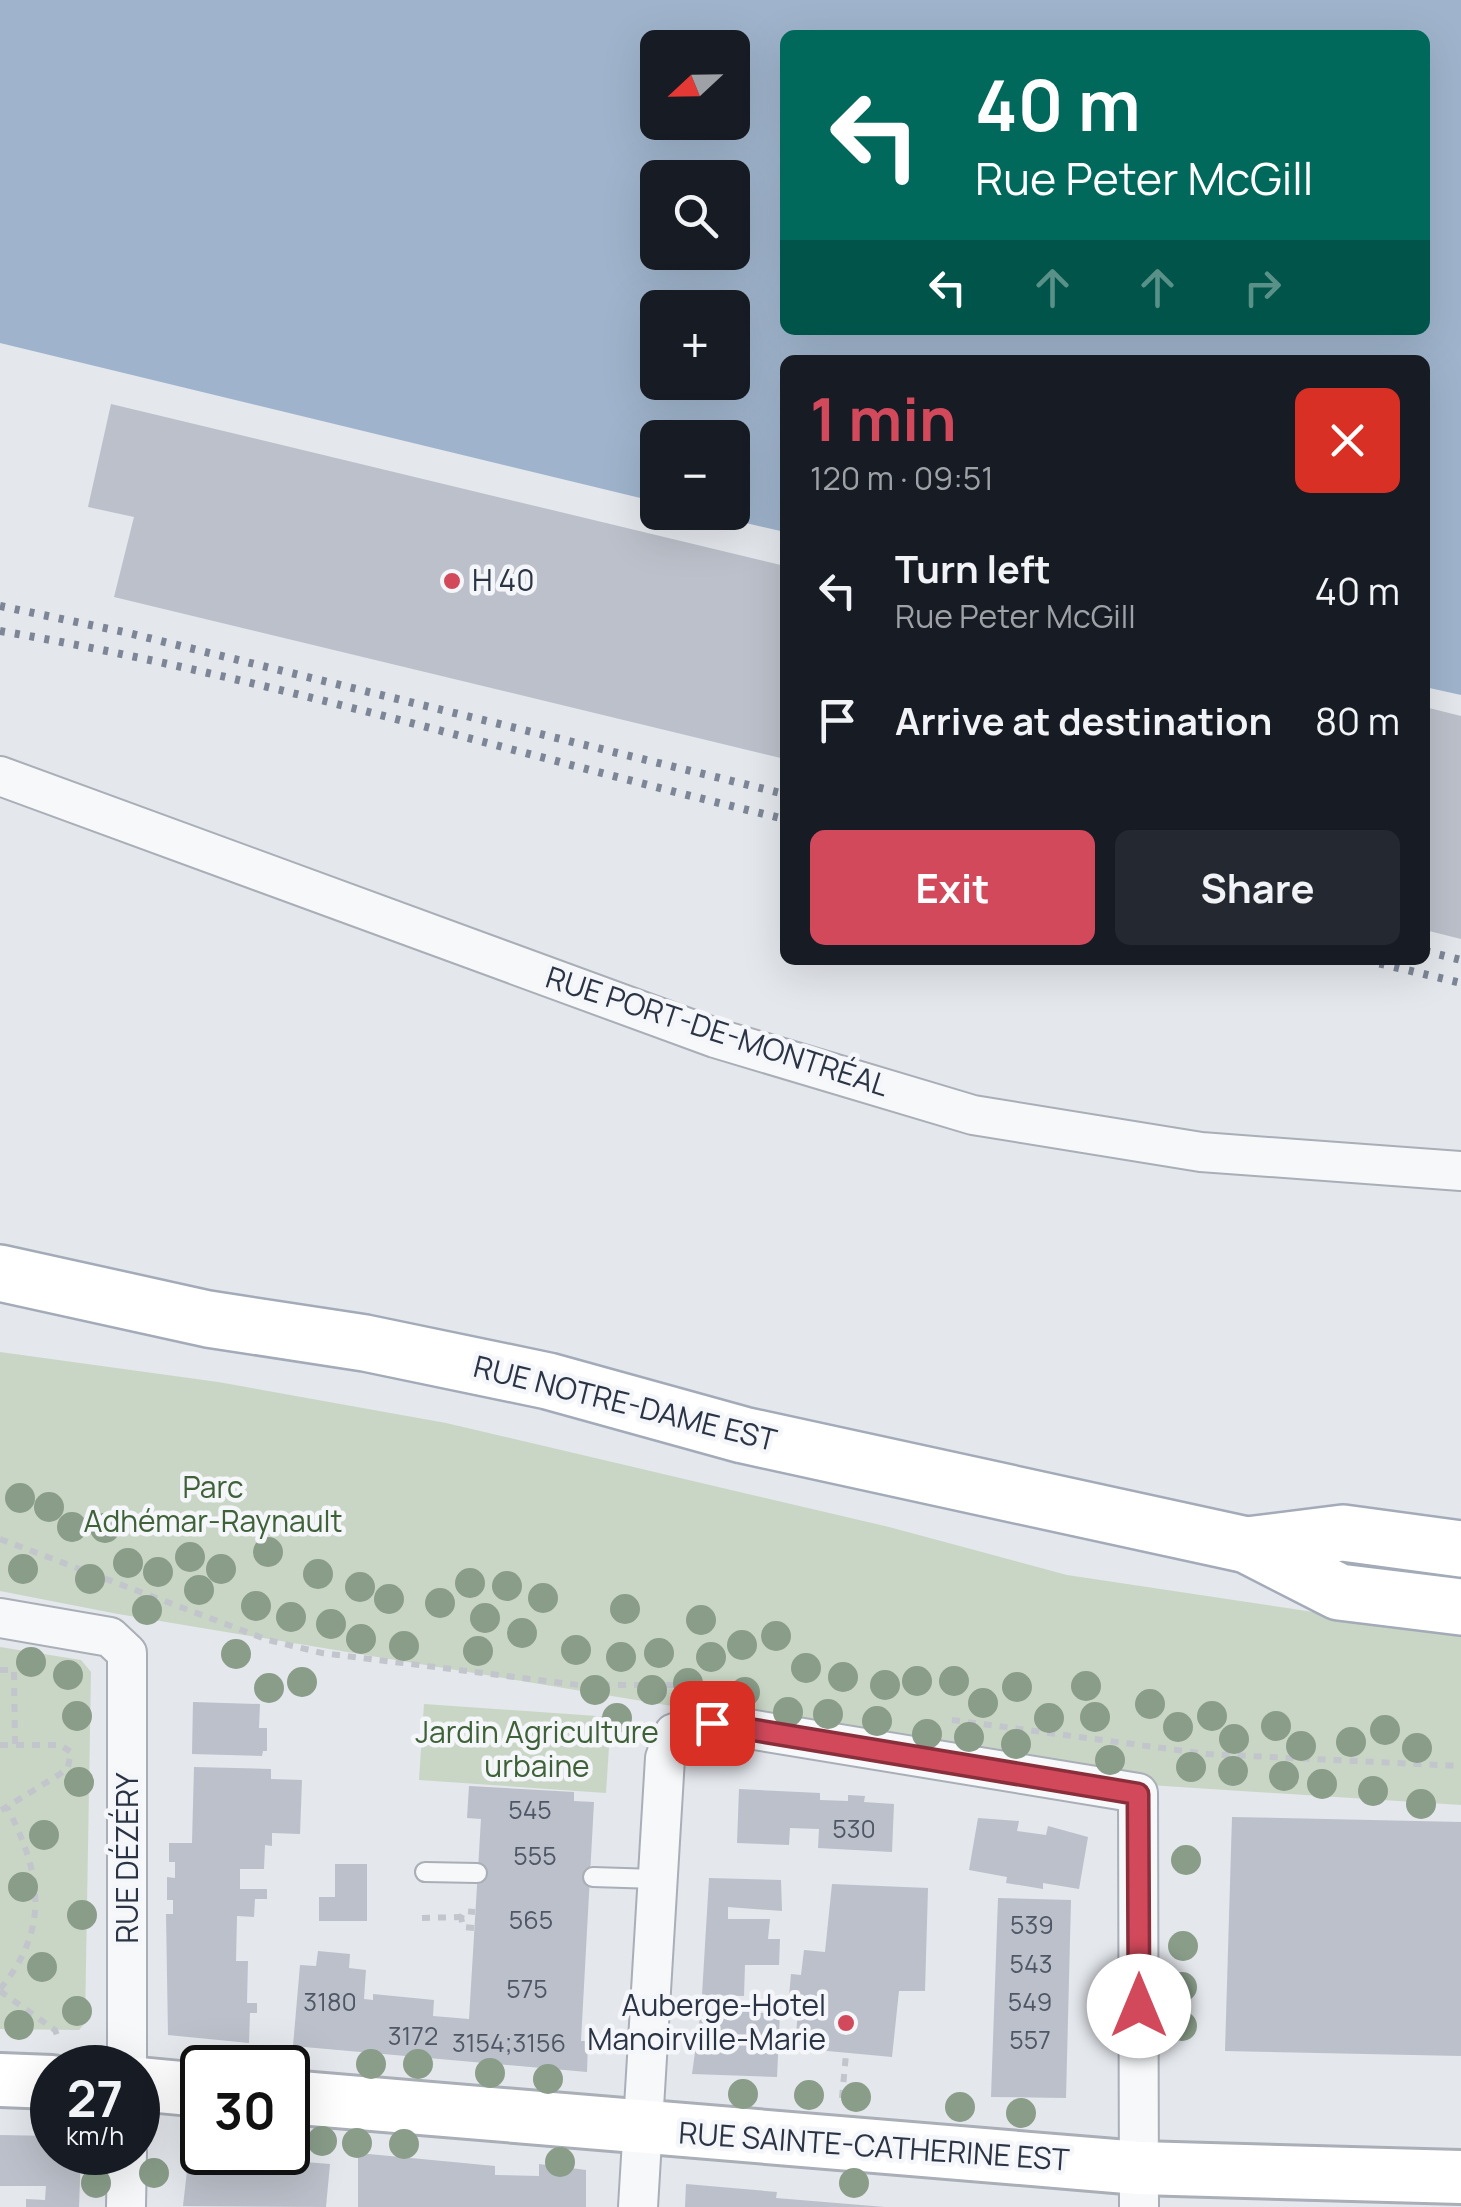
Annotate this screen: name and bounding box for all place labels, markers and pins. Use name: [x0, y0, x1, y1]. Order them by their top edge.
place label: H 40: [472, 559, 535, 600]
marker: H 40: [441, 570, 463, 592]
pin: [670, 1681, 755, 1766]
place label: Auberge-Hotel Manoirville-Marie: [587, 1984, 826, 2059]
marker: Auberge-Hotel Manoirville-Marie: [835, 2012, 857, 2034]

